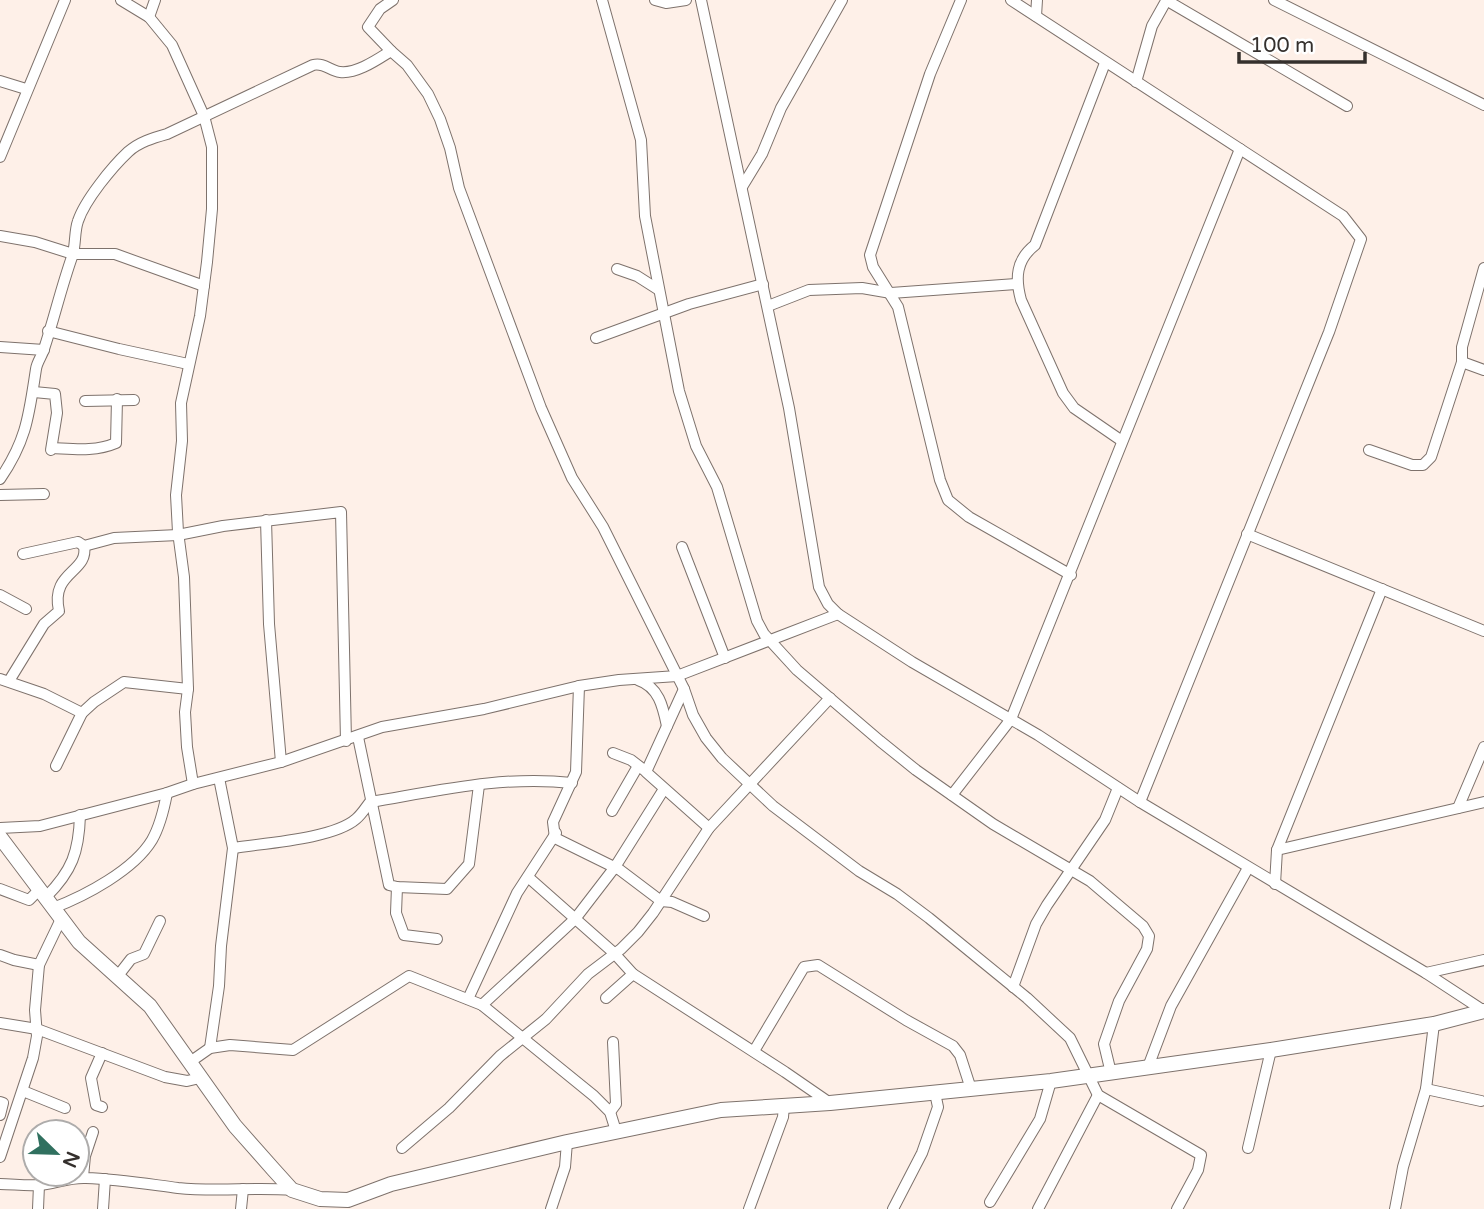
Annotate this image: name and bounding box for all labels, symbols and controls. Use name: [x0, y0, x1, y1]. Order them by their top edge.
scale bar: [1239, 21, 1365, 65]
text: 100 m: [1250, 33, 1314, 58]
north arrow: [21, 1118, 91, 1188]
text: N: [58, 1148, 84, 1171]

